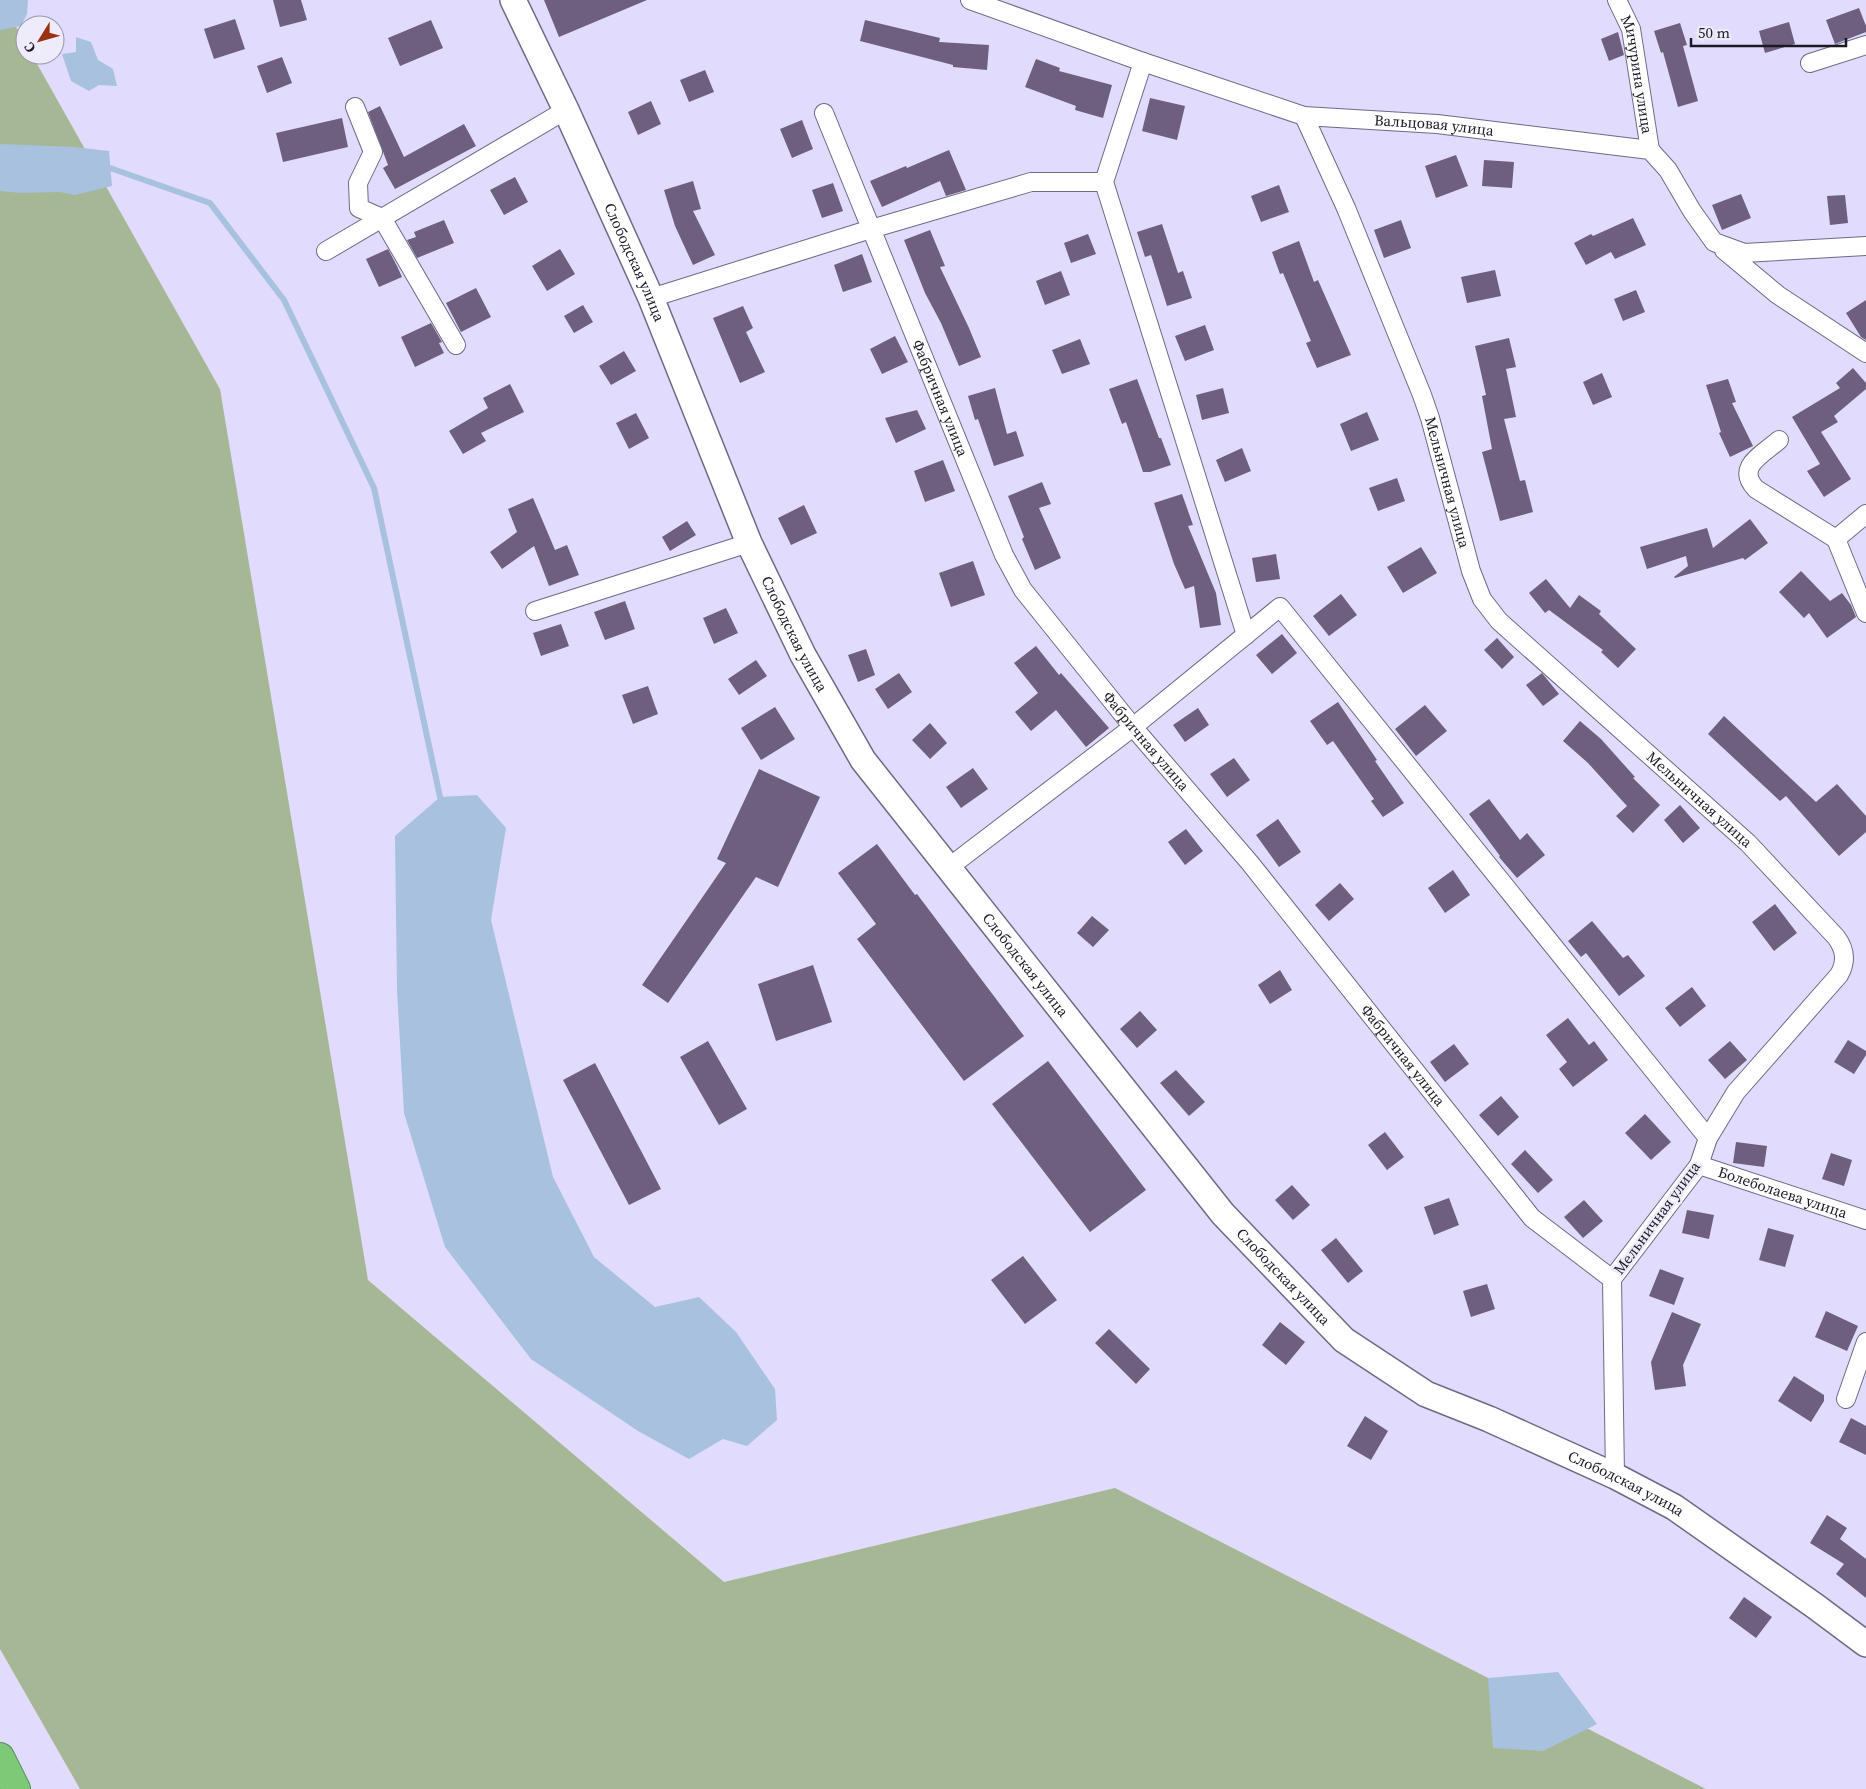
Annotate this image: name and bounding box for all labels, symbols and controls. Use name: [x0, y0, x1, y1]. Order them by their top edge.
street label: Мичурина улица: [1616, 11, 1658, 136]
north arrow: [15, 15, 65, 65]
scale bar: [1691, 15, 1846, 47]
text: 50 m: [1698, 22, 1730, 43]
text: С: [19, 38, 40, 57]
street label: Вальцовая улица: [1374, 109, 1495, 141]
street label: Слободская улица: [599, 199, 670, 325]
street label: Фабричная улица: [907, 337, 974, 460]
street label: Мельничная улица: [1420, 414, 1475, 551]
street label: Слободская улица: [756, 572, 833, 696]
street label: Фабричная улица: [1098, 687, 1195, 795]
street label: Мельничная улица: [1642, 746, 1757, 852]
street label: Слободская улица: [978, 908, 1074, 1021]
street label: Фабричная улица: [1356, 1000, 1450, 1111]
street label: Мельничная улица: [1608, 1157, 1705, 1279]
street label: Болеболаева улица: [1716, 1161, 1850, 1223]
street label: Слободская улица: [1232, 1223, 1336, 1330]
street label: Слободская улица: [1565, 1445, 1689, 1521]

